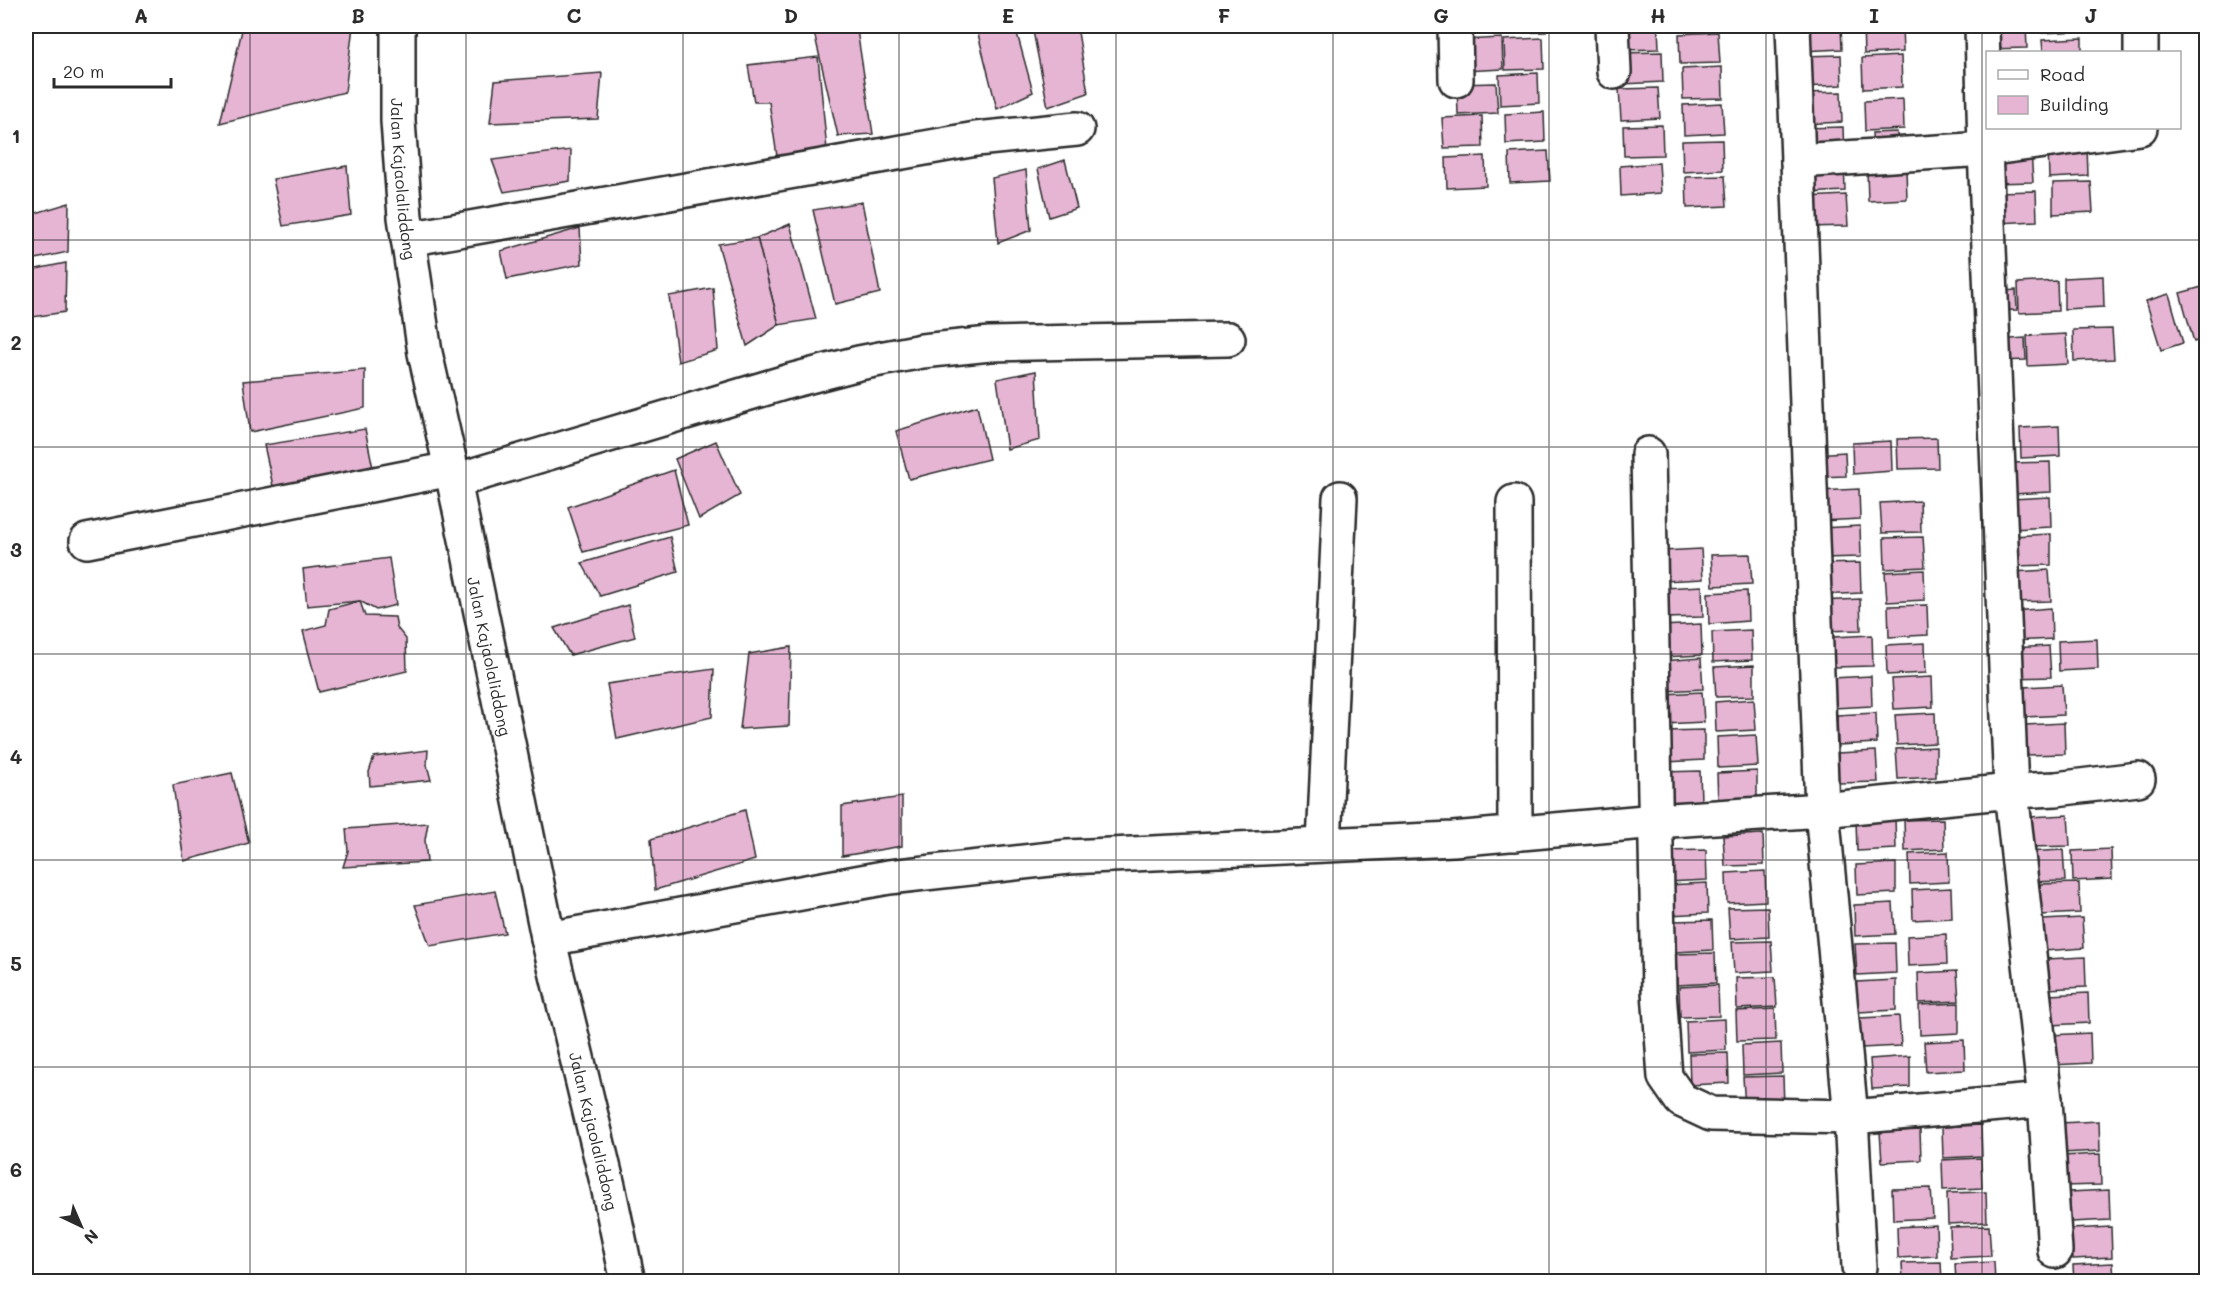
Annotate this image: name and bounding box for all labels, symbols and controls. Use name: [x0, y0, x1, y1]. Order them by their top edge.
text: A: [134, 2, 148, 28]
text: B: [351, 2, 365, 28]
text: C: [567, 2, 582, 28]
text: D: [784, 2, 798, 28]
text: E: [1002, 2, 1014, 28]
text: F: [1218, 2, 1231, 28]
text: G: [1433, 2, 1449, 28]
text: H: [1650, 2, 1666, 28]
text: I: [1869, 2, 1879, 28]
text: J: [2084, 2, 2098, 28]
scale bar: [54, 51, 171, 89]
legend: [1986, 51, 2181, 129]
text: 20 m: [63, 59, 104, 83]
text: Road: [2040, 62, 2085, 86]
text: Building: [2040, 92, 2108, 116]
street label: Jalan Kajaolaliddong: [388, 98, 422, 261]
text: 1: [12, 122, 20, 148]
text: 2: [10, 329, 22, 355]
text: 3: [10, 536, 22, 562]
street label: Jalan Kajaolaliddong: [463, 575, 517, 738]
text: 4: [10, 743, 23, 769]
text: 5: [10, 950, 22, 976]
street label: Jalan Kajaolaliddong: [565, 1050, 623, 1212]
text: 6: [10, 1156, 22, 1182]
north arrow: [51, 1196, 111, 1256]
text: N: [80, 1225, 103, 1249]

